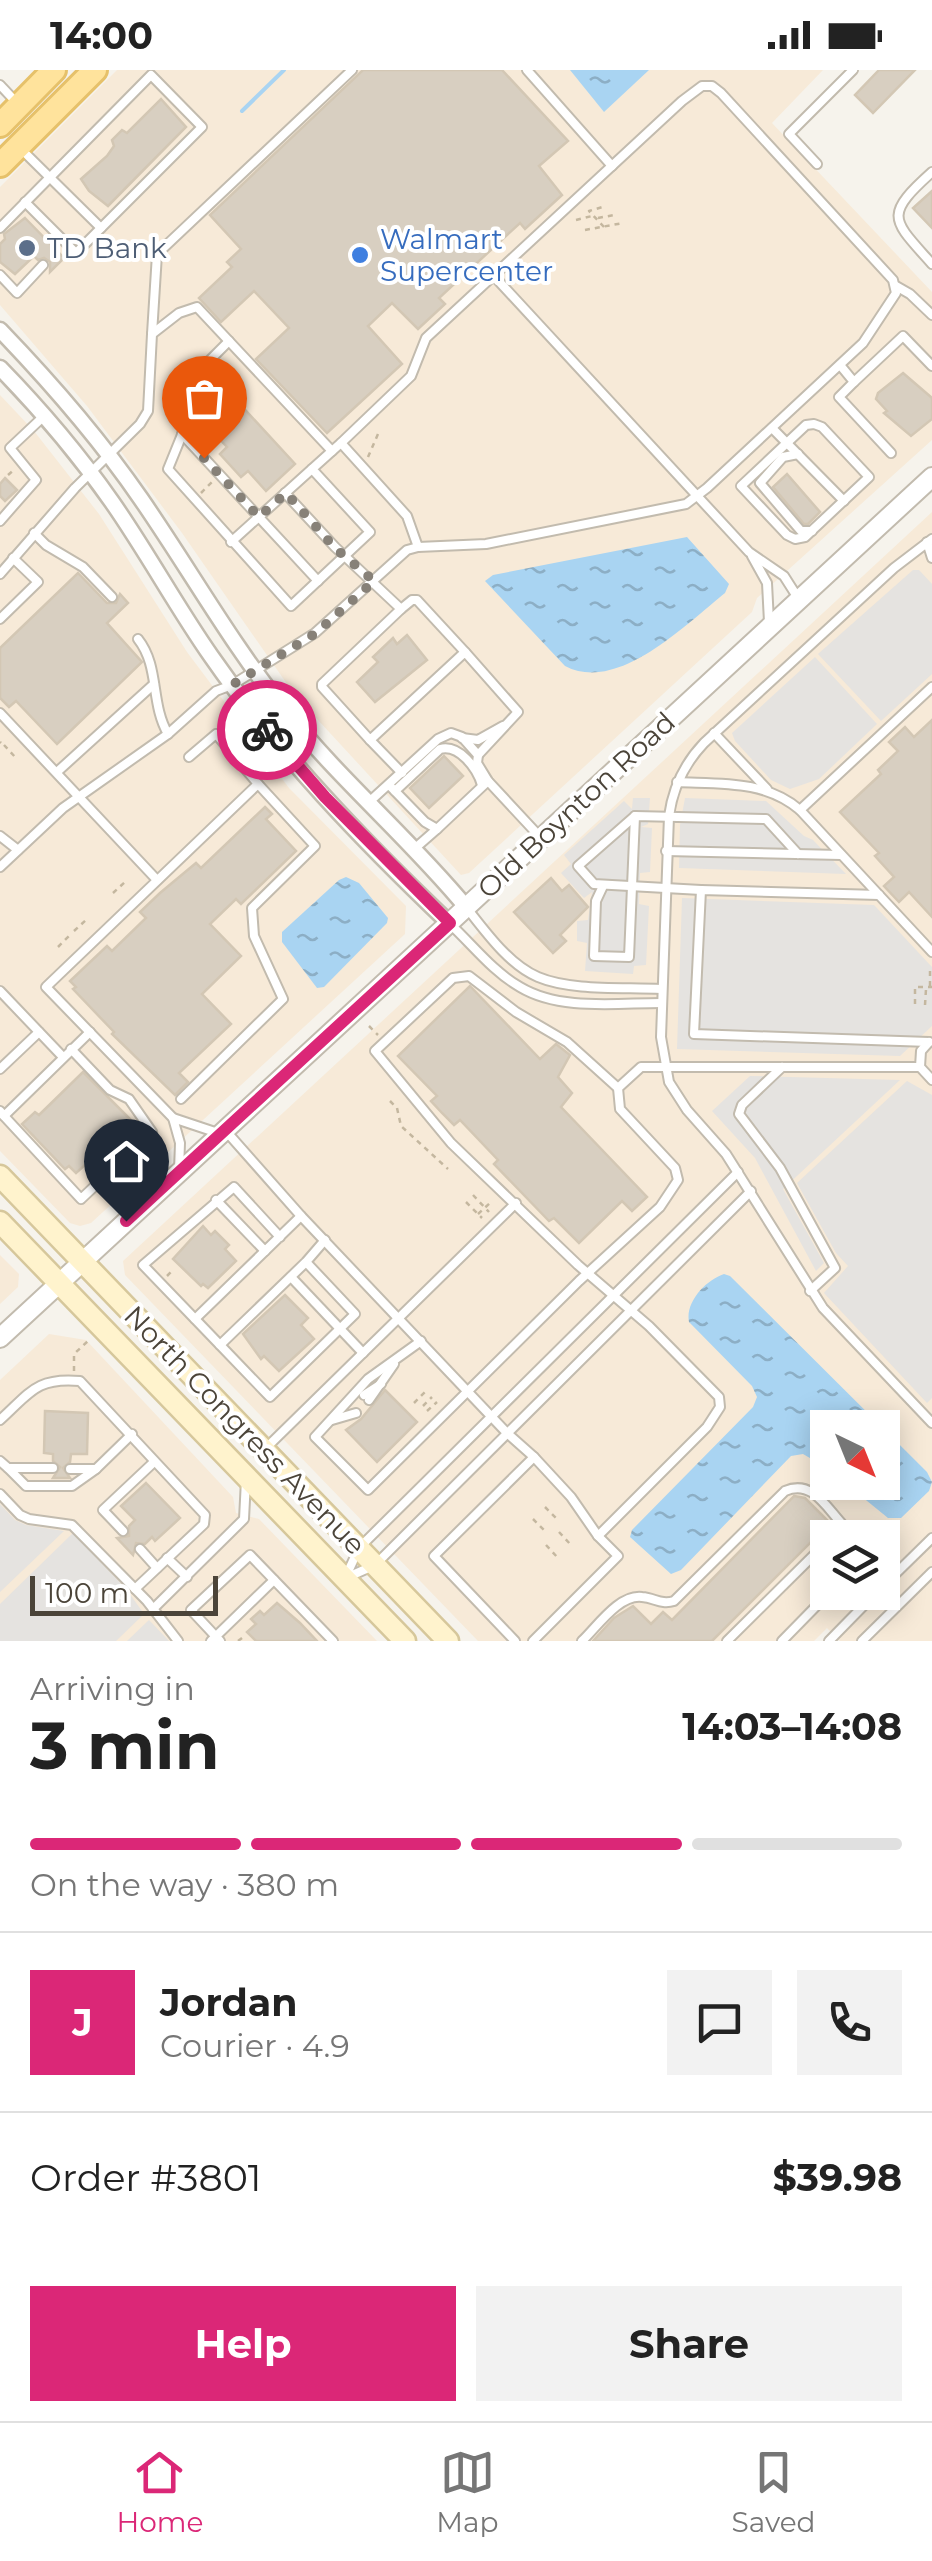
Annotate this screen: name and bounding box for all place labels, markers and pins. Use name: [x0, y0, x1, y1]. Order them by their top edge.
place label: Walmart Supercenter: [380, 222, 553, 288]
place label: TD Bank: [47, 231, 167, 265]
marker: TD Bank: [16, 237, 38, 259]
marker: Walmart Supercenter: [349, 244, 371, 266]
pin: [162, 356, 247, 459]
pin: [84, 1119, 169, 1222]

